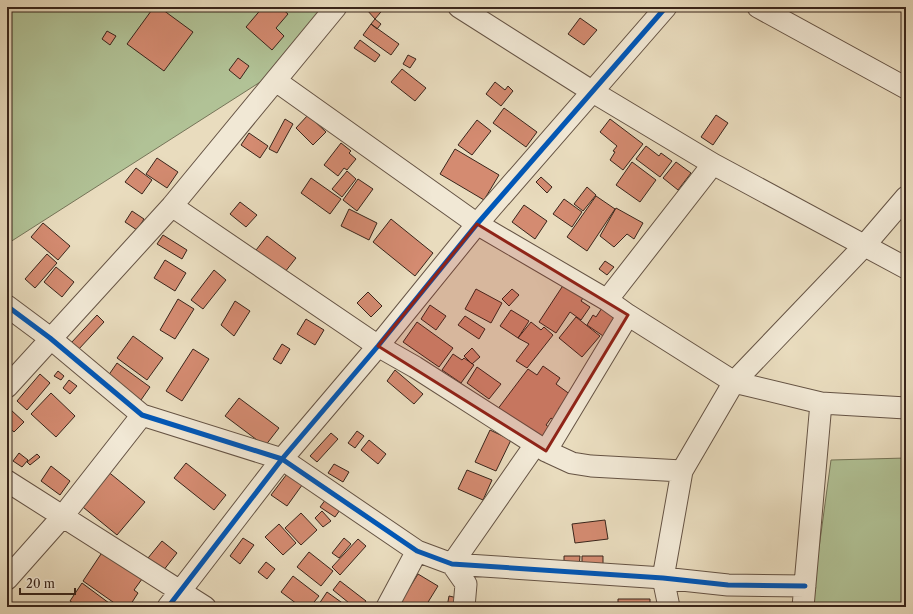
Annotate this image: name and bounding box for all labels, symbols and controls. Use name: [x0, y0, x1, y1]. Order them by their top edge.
scale bar: [20, 570, 75, 596]
text: 20 m: [26, 576, 55, 591]

